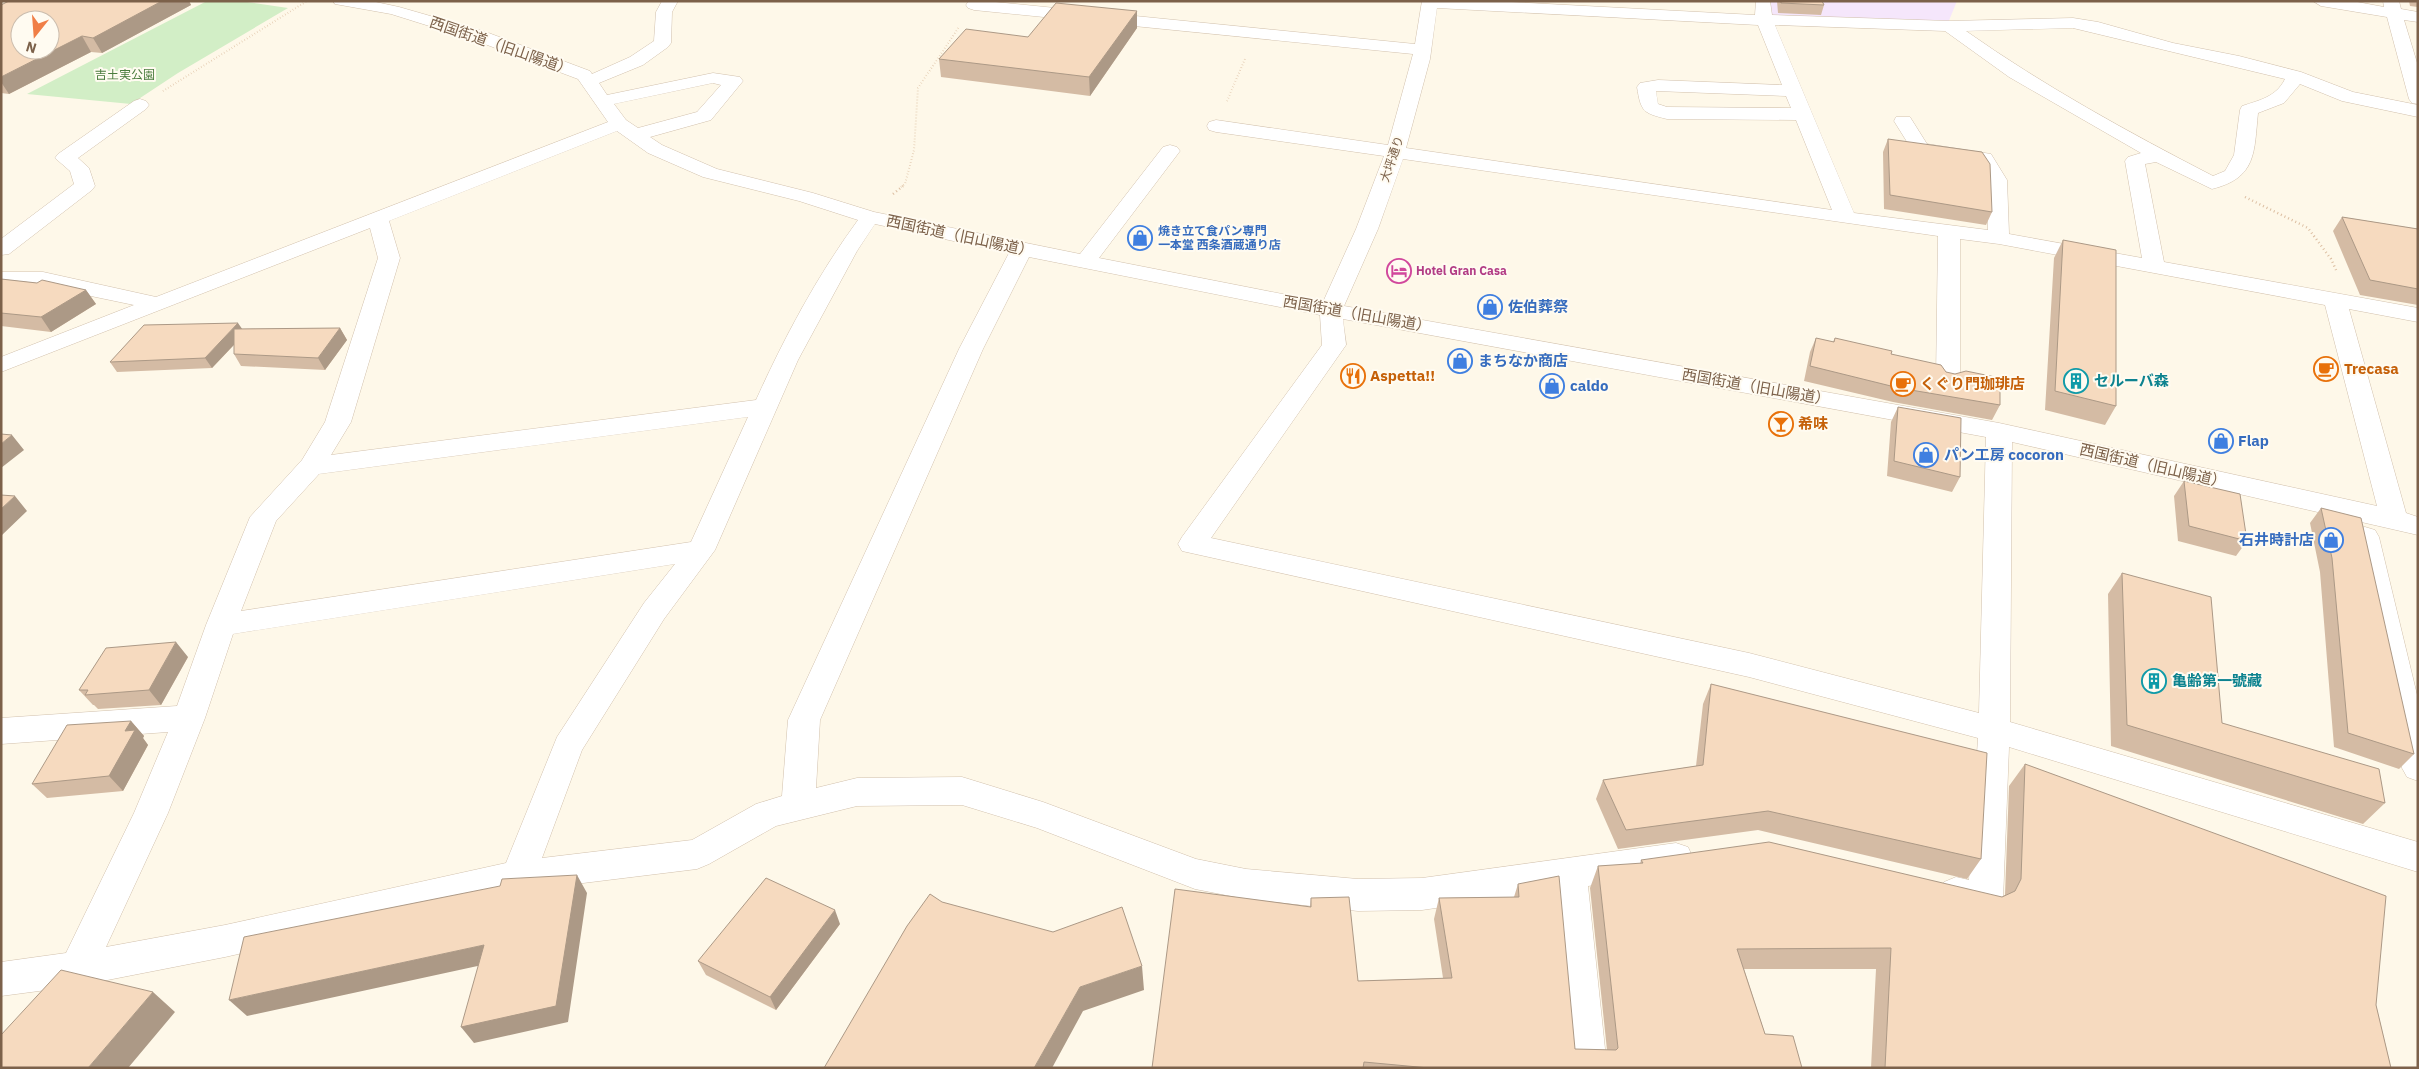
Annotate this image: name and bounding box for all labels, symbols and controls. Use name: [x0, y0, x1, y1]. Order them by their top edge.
north arrow: [10, 10, 60, 60]
street label: 西国街道（旧山陽道）: [427, 12, 575, 79]
text: N: [24, 37, 39, 58]
park label: 吉土実公園: [95, 67, 155, 82]
street label: 大坪通り: [1377, 134, 1406, 184]
street label: 西国街道（旧山陽道）: [885, 211, 1035, 260]
place label: 焼き立て食パン専門 一本堂 西条酒蔵通り店: [1158, 223, 1281, 252]
shop icon: 焼き立て食パン専門 一本堂 西条酒蔵通り店: [1127, 225, 1153, 251]
hotel icon: Hotel Gran Casa: [1386, 258, 1412, 284]
place label: Hotel Gran Casa: [1416, 263, 1507, 278]
street label: 西国街道（旧山陽道）: [1282, 291, 1433, 336]
shop icon: 佐伯葬祭: [1477, 294, 1503, 320]
place label: 佐伯葬祭: [1508, 297, 1568, 316]
shop icon: まちなか商店: [1447, 348, 1473, 374]
place label: まちなか商店: [1478, 351, 1568, 370]
cafe icon: Trecasa: [2313, 356, 2339, 382]
place label: Trecasa: [2344, 359, 2399, 378]
restaurant icon: Aspetta!!: [1340, 363, 1366, 389]
street label: 西国街道（旧山陽道）: [1681, 364, 1832, 409]
place label: Aspetta!!: [1370, 366, 1435, 385]
building icon: セルーバ森: [2063, 368, 2089, 394]
cafe icon: くぐり門珈琲店: [1890, 371, 1916, 397]
place label: セルーバ森: [2094, 371, 2169, 390]
shop icon: caldo: [1539, 373, 1565, 399]
place label: くぐり門珈琲店: [1920, 374, 2025, 393]
place label: caldo: [1570, 376, 1608, 395]
bar icon: 希味: [1768, 411, 1794, 437]
place label: 希味: [1798, 414, 1828, 433]
shop icon: Flap: [2208, 428, 2234, 454]
place label: Flap: [2238, 431, 2269, 450]
street label: 西国街道（旧山陽道）: [2078, 439, 2228, 492]
shop icon: パン工房 cocoron: [1913, 442, 1939, 468]
place label: パン工房 cocoron: [1944, 445, 2064, 464]
shop icon: 石井時計店: [2318, 527, 2344, 553]
place label: 石井時計店: [2239, 530, 2314, 549]
building icon: 亀齢第一號藏: [2141, 668, 2167, 694]
place label: 亀齢第一號藏: [2172, 671, 2262, 690]

